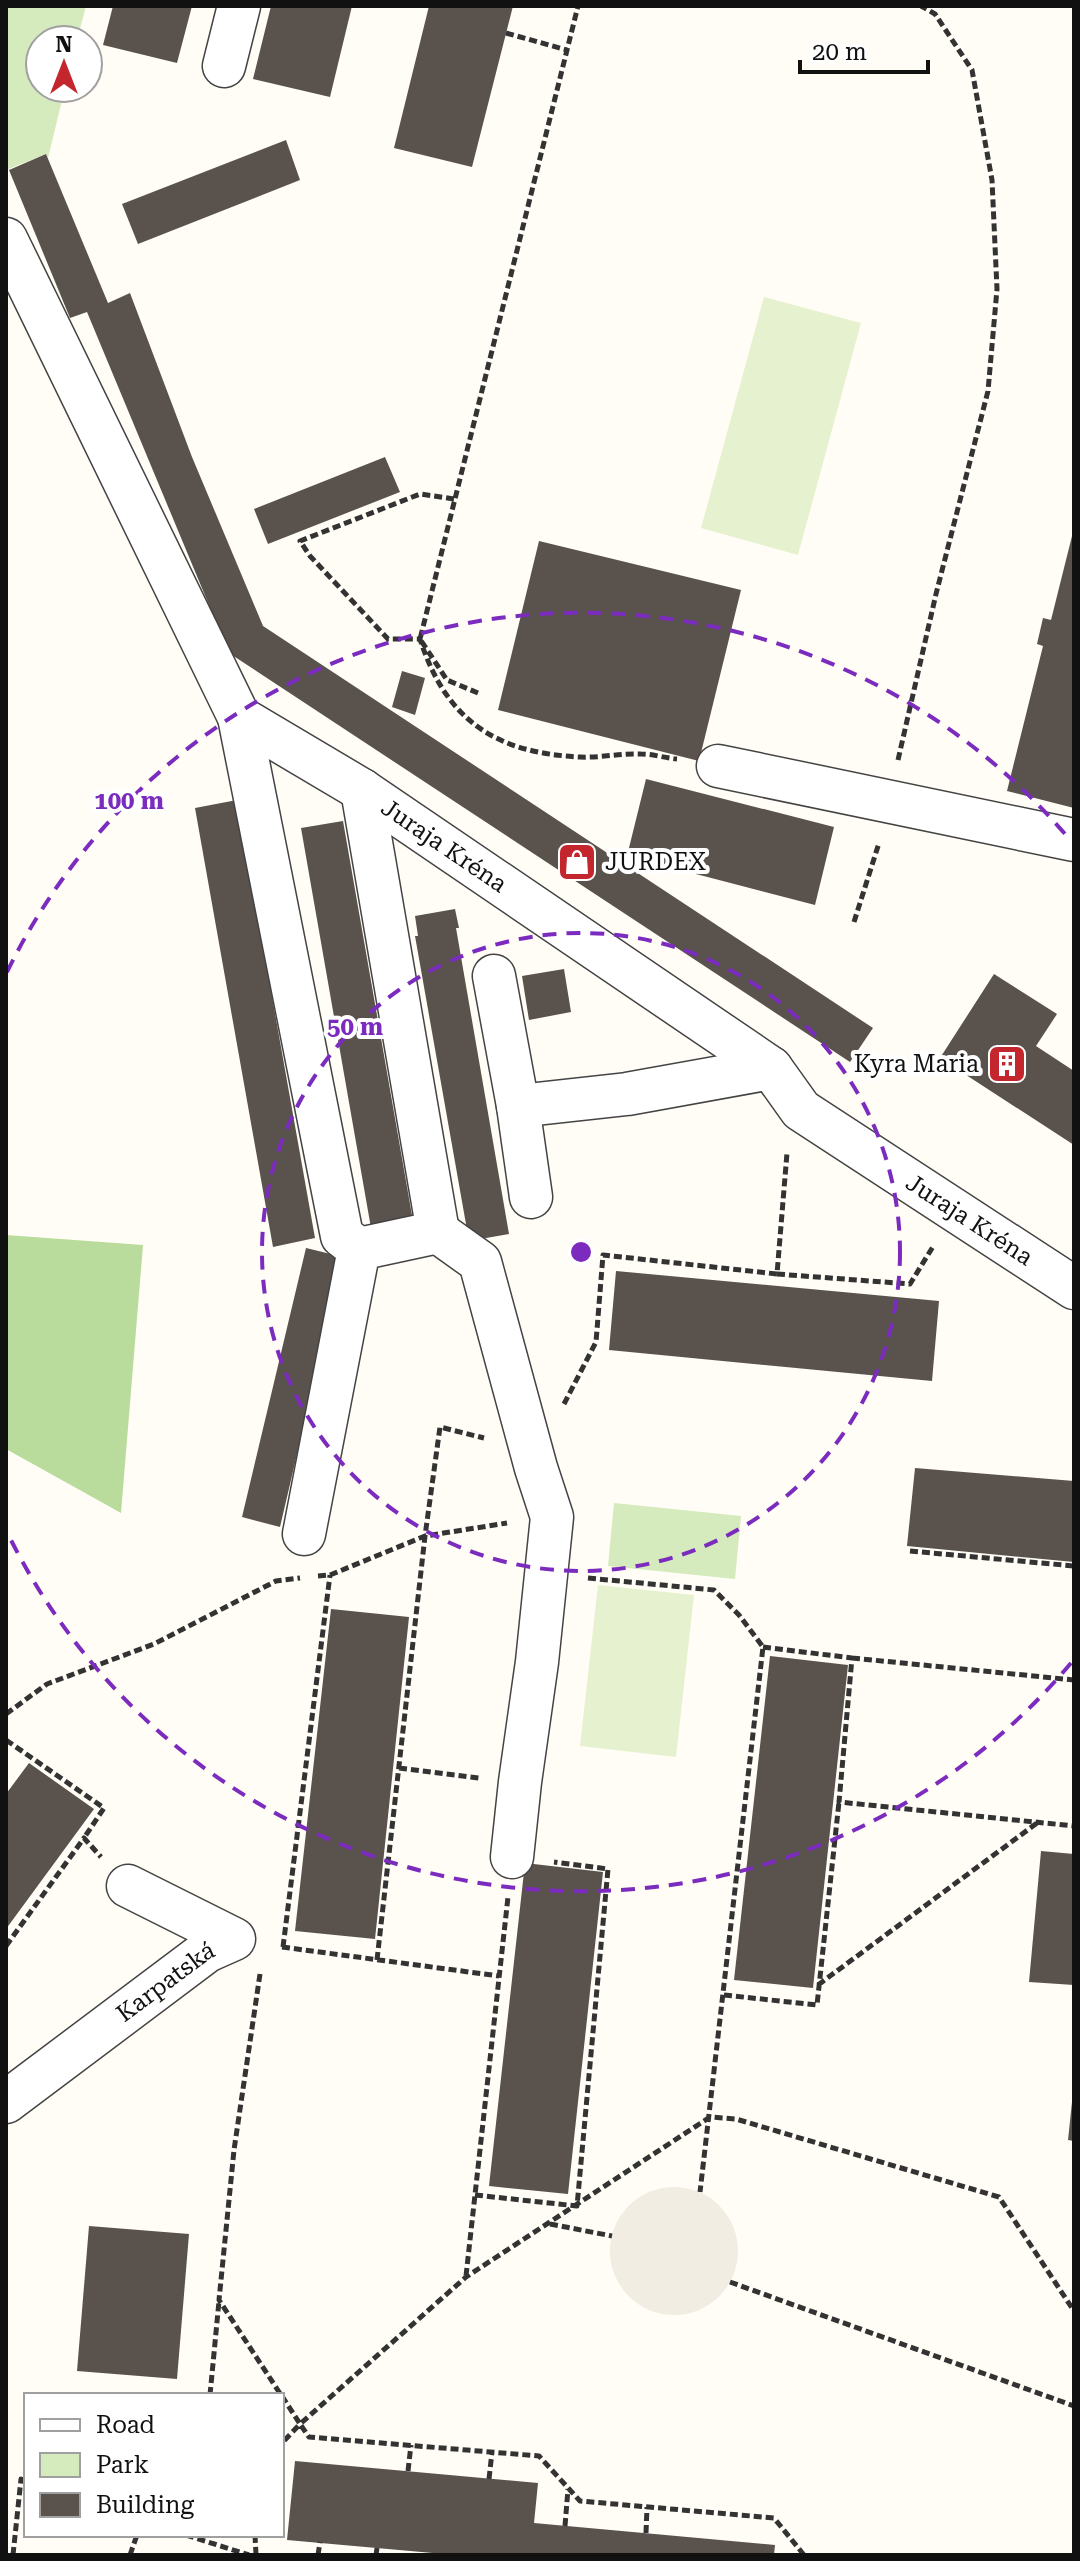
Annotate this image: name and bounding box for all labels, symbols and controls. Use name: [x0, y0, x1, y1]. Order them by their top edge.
north arrow: [24, 24, 104, 104]
scale bar: [800, 24, 928, 74]
text: N: [56, 32, 73, 57]
text: 20 m: [812, 38, 867, 66]
text: 100 m: [94, 787, 164, 815]
street label: Juraja Kréna: [376, 793, 512, 898]
shop icon: JURDEX: [556, 841, 598, 883]
place label: JURDEX: [605, 848, 706, 876]
text: 50 m: [327, 1013, 383, 1041]
building icon: Kyra Maria: [986, 1043, 1028, 1085]
place label: Kyra Maria: [854, 1050, 979, 1078]
street label: Juraja Kréna: [901, 1168, 1038, 1271]
centre of rings: [567, 1238, 595, 1266]
street label: Karpatská: [111, 1936, 219, 2028]
legend: [24, 2393, 284, 2537]
text: Road: [96, 2411, 155, 2439]
text: Park: [96, 2451, 149, 2479]
text: Building: [96, 2491, 194, 2519]

